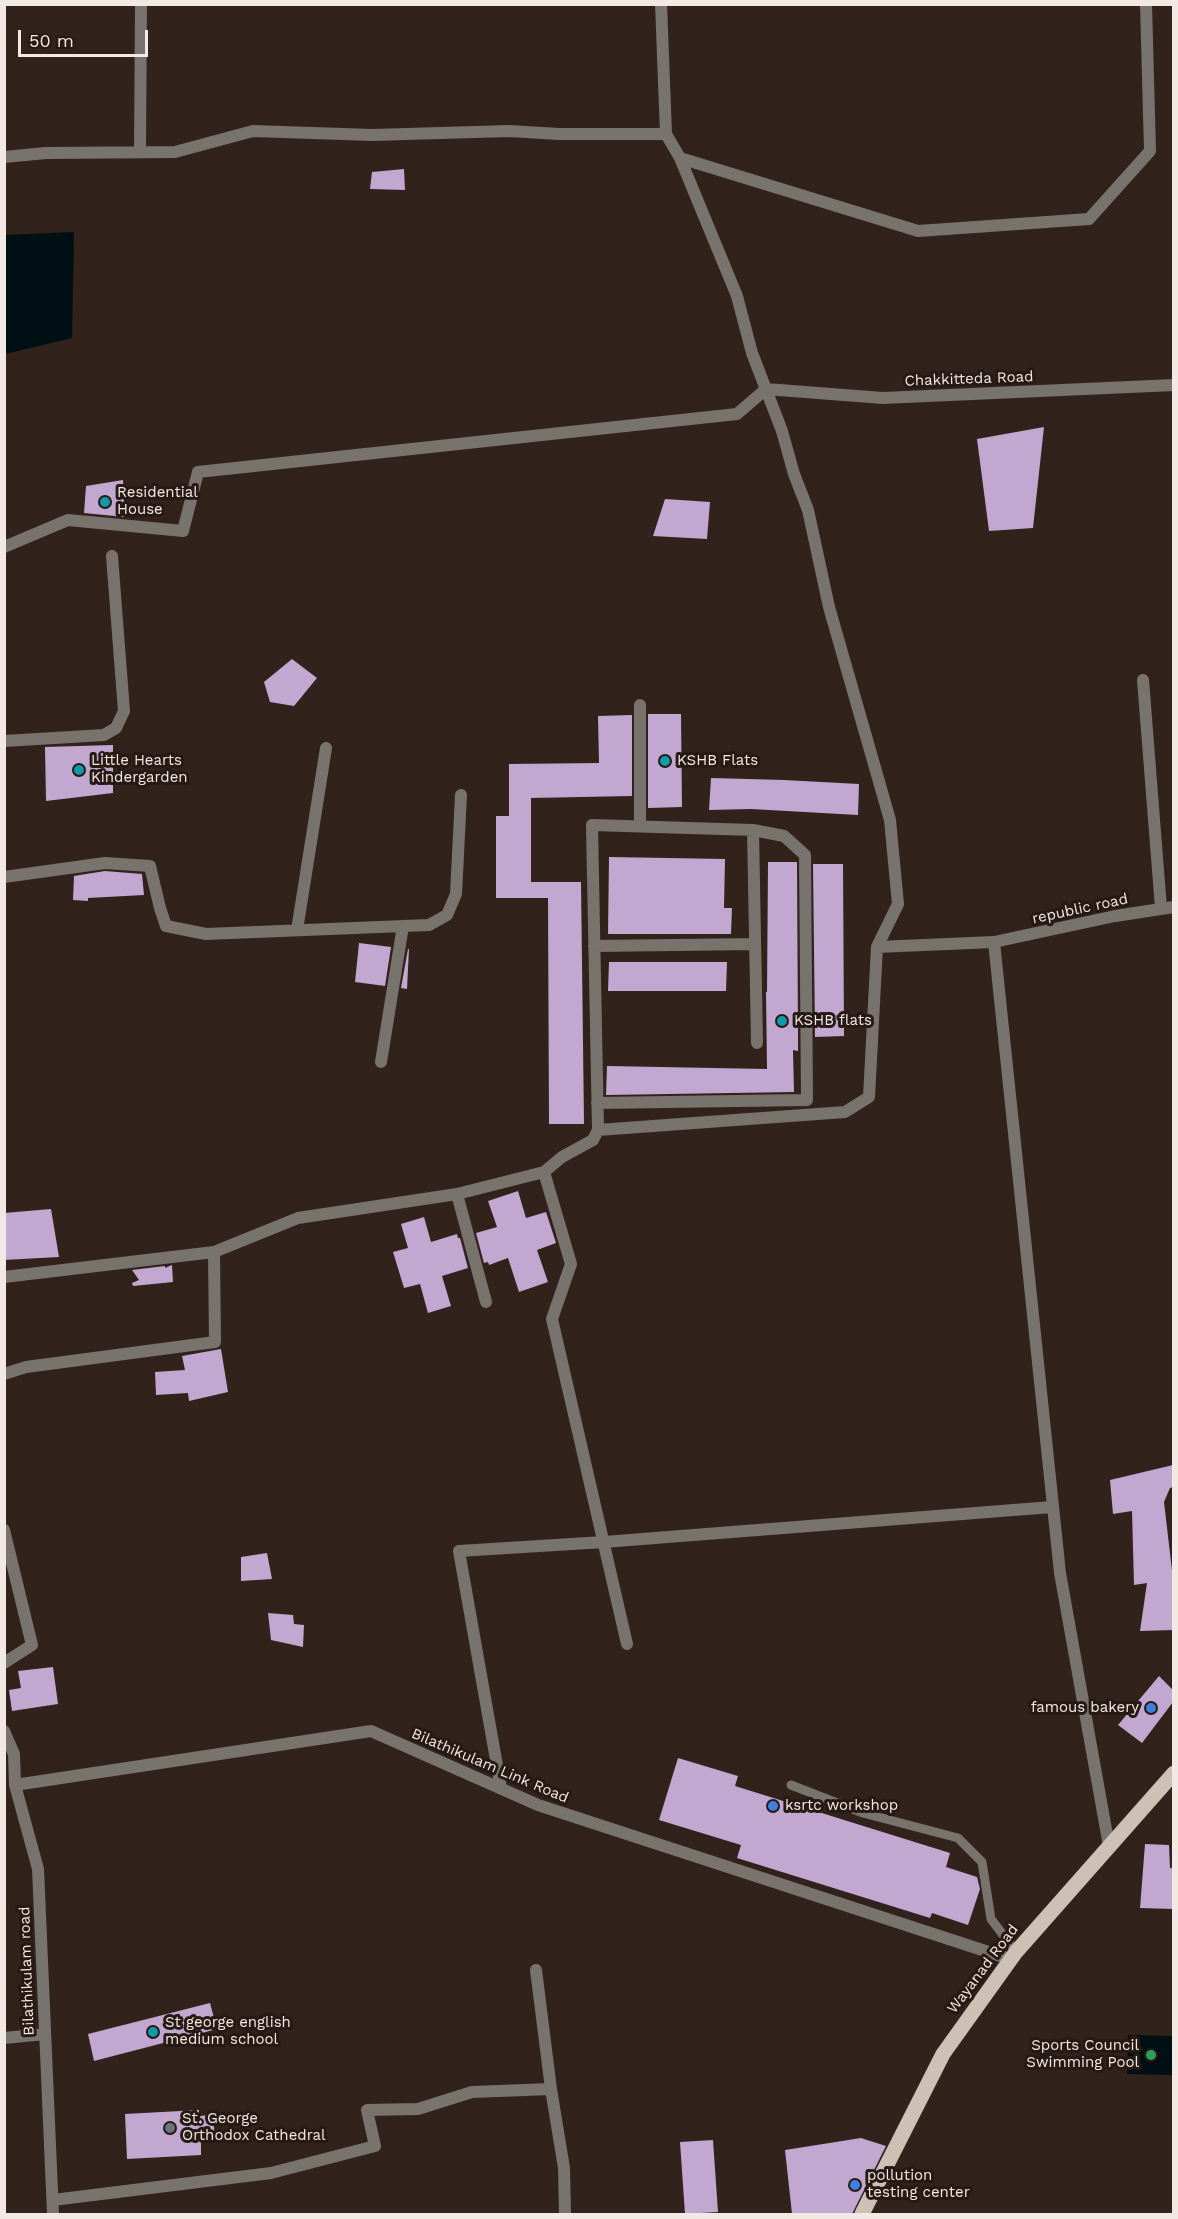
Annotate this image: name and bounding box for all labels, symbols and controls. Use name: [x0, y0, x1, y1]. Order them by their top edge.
scale bar: [21, 18, 152, 56]
text: 50 m: [29, 30, 74, 51]
street label: Chakkitteda Road: [904, 368, 1034, 390]
place label: Residential House: [117, 484, 198, 519]
marker: Residential House: [98, 495, 112, 509]
place label: Little Hearts Kindergarden: [91, 752, 188, 787]
place label: KSHB Flats: [677, 752, 758, 770]
marker: KSHB Flats: [658, 754, 672, 768]
marker: Little Hearts Kindergarden: [72, 763, 86, 777]
street label: republic road: [1030, 890, 1130, 928]
place label: KSHB flats: [794, 1012, 872, 1030]
marker: KSHB flats: [775, 1014, 789, 1028]
place label: famous bakery: [1031, 1699, 1139, 1717]
marker: famous bakery: [1144, 1701, 1158, 1715]
street label: Bilathikulam Link Road: [409, 1725, 571, 1807]
place label: ksrtc workshop: [785, 1797, 898, 1815]
marker: ksrtc workshop: [766, 1799, 780, 1813]
street label: Bilathikulam road: [16, 1906, 38, 2036]
street label: Wayanad Road: [944, 1921, 1022, 2017]
place label: St george english medium school: [165, 2014, 291, 2049]
marker: St george english medium school: [146, 2025, 160, 2039]
place label: Sports Council Swimming Pool: [1026, 2037, 1139, 2072]
marker: Sports Council Swimming Pool: [1144, 2048, 1158, 2062]
place label: St. George Orthodox Cathedral: [182, 2110, 326, 2145]
marker: St. George Orthodox Cathedral: [163, 2121, 177, 2135]
place label: pollution testing center: [867, 2167, 970, 2202]
marker: pollution testing center: [848, 2178, 862, 2192]

